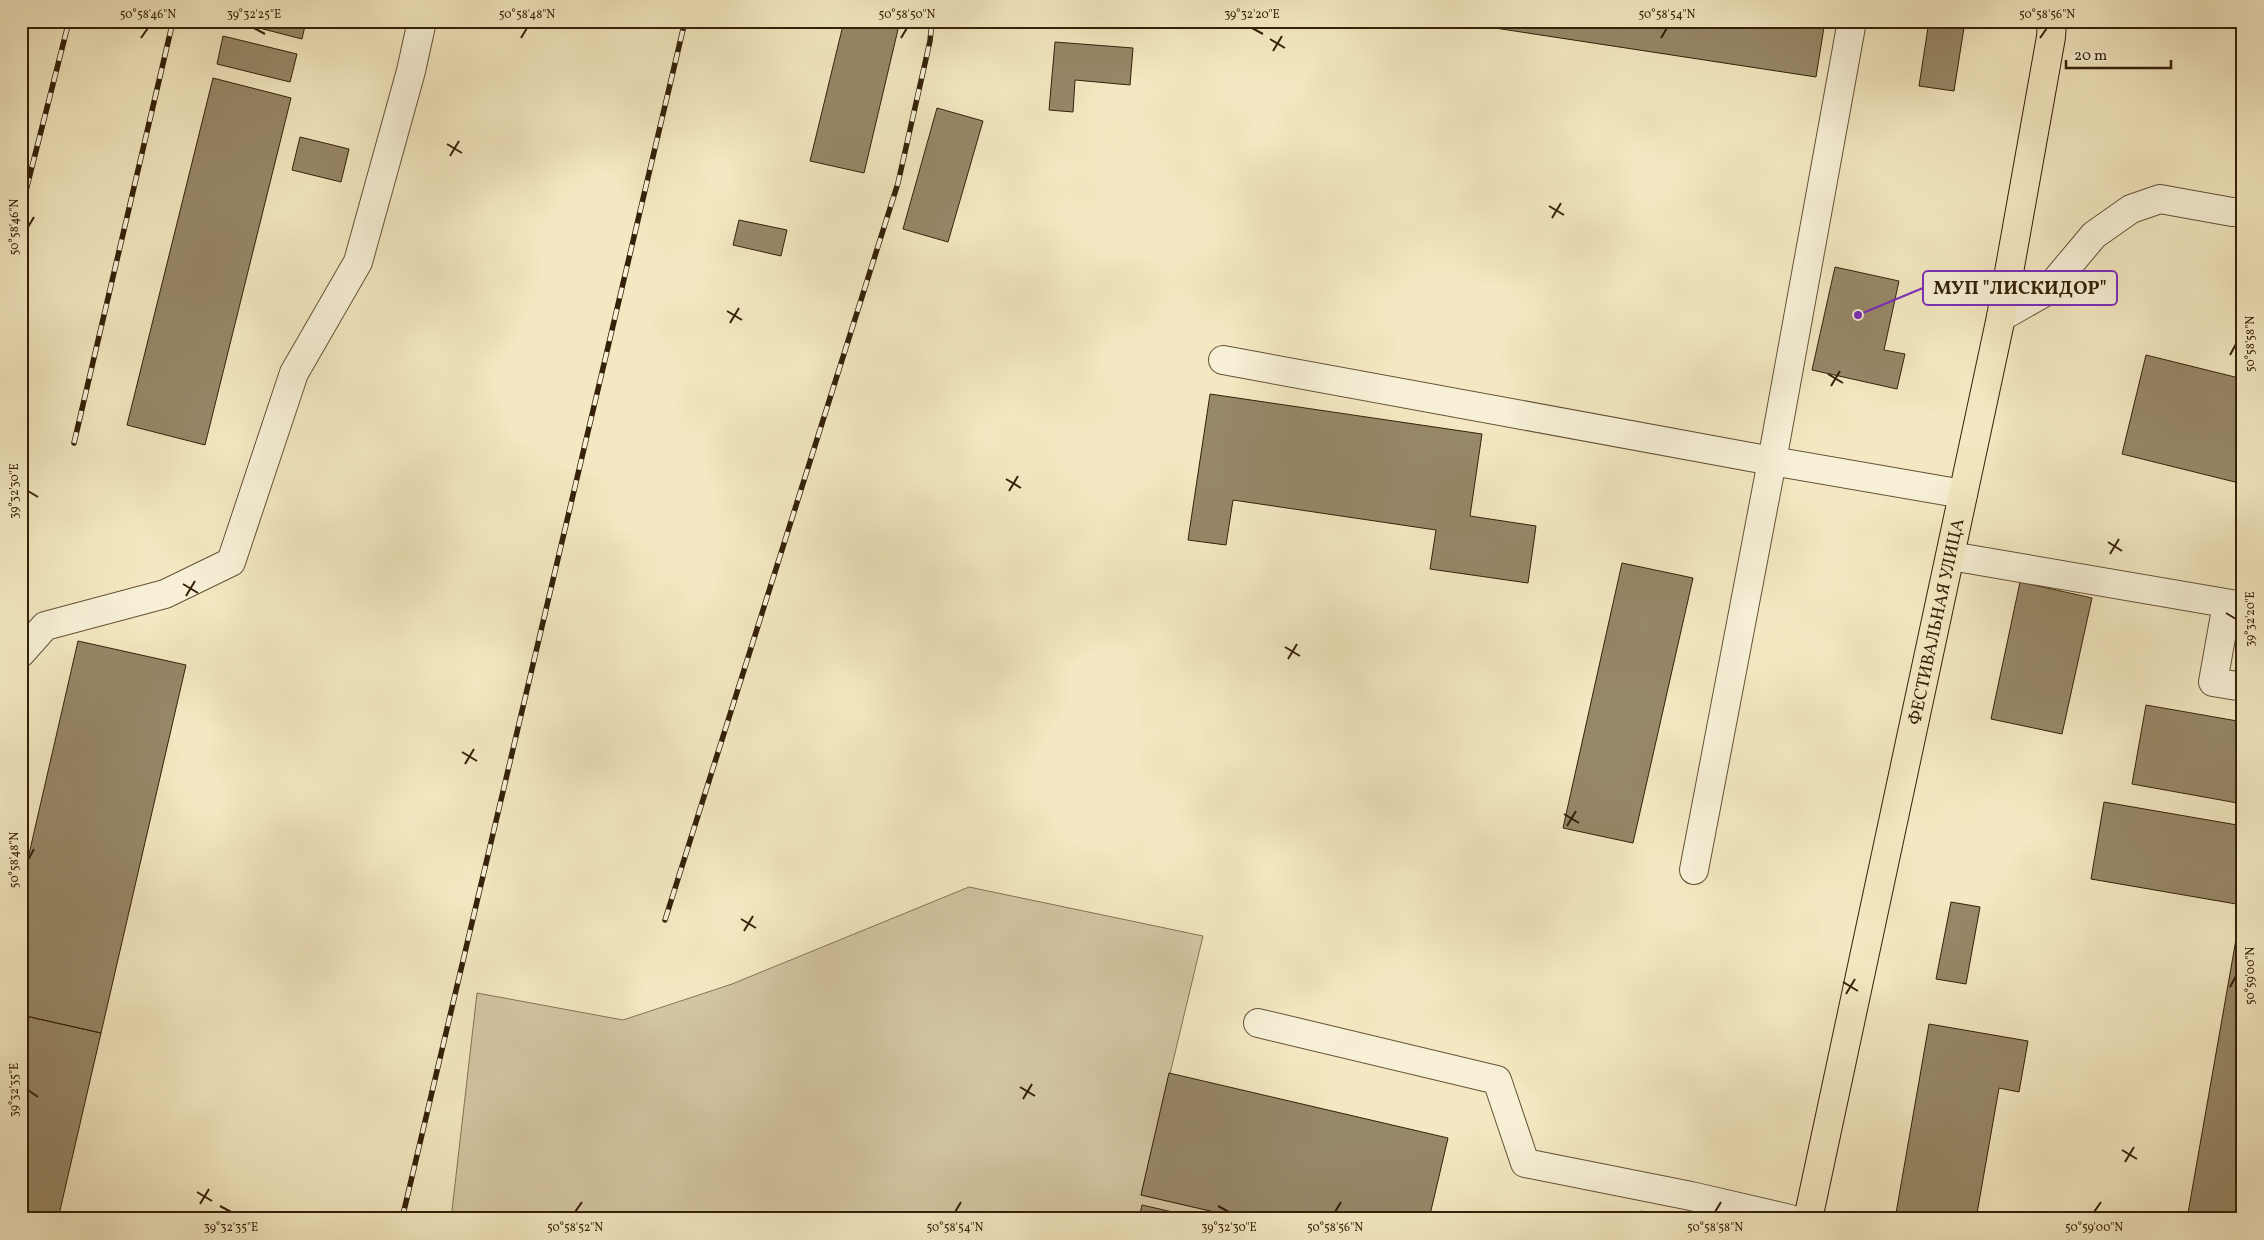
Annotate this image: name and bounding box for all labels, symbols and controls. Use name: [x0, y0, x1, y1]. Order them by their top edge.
text: 50°58'46"N: [120, 7, 176, 23]
text: 39°32'25"E: [227, 7, 281, 23]
text: 50°58'48"N: [499, 7, 555, 23]
text: 50°58'50"N: [879, 7, 935, 23]
text: 39°32'20"E: [1224, 7, 1280, 23]
text: 50°58'54"N: [1639, 7, 1696, 23]
text: 50°58'56"N: [2019, 7, 2075, 23]
scale bar: [2066, 38, 2172, 70]
text: 20 m: [2074, 46, 2107, 67]
text: 50°58'46"N: [7, 199, 23, 255]
callout: МУП "ЛИСКИДОР": [1923, 271, 2117, 305]
text: МУП "ЛИСКИДОР": [1933, 276, 2107, 302]
text: 50°58'58"N: [2243, 316, 2259, 372]
text: 39°32'30"E: [7, 463, 23, 519]
street label: ФЕСТИВАЛЬНАЯ УЛИЦА: [1903, 516, 1972, 727]
text: 39°32'20"E: [2243, 591, 2259, 647]
text: 50°58'48"N: [7, 832, 23, 888]
text: 50°59'00"N: [2243, 947, 2259, 1005]
text: 39°32'35"E: [7, 1063, 23, 1117]
text: 39°32'35"E: [204, 1220, 258, 1236]
text: 50°58'52"N: [547, 1220, 603, 1236]
text: 50°58'54"N: [927, 1220, 984, 1236]
text: 39°32'30"E: [1201, 1220, 1257, 1236]
text: 50°58'56"N: [1307, 1220, 1363, 1236]
text: 50°58'58"N: [1687, 1220, 1743, 1236]
text: 50°59'00"N: [2065, 1220, 2123, 1236]

